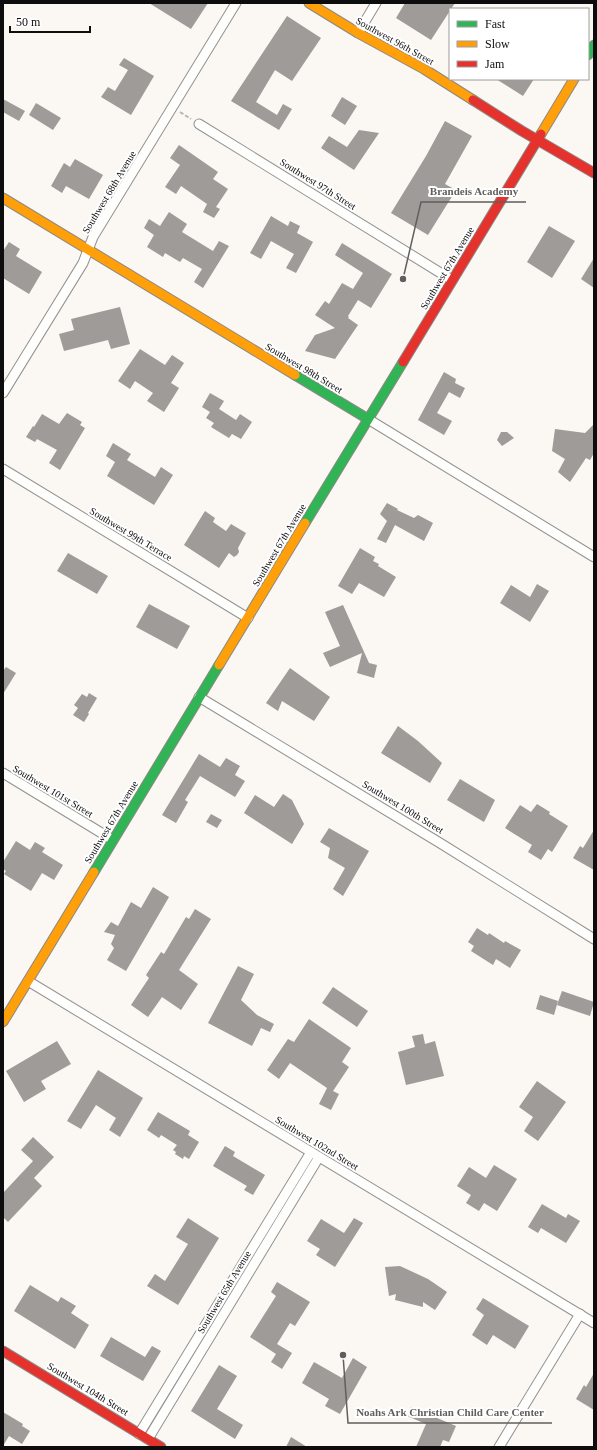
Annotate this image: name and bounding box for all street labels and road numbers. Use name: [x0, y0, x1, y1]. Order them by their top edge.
street label: Southwest 96th Street: [354, 15, 436, 67]
street label: Southwest 68th Avenue: [80, 148, 138, 235]
street label: Southwest 97th Street: [278, 156, 358, 212]
street label: Southwest 67th Avenue: [418, 224, 476, 311]
street label: Southwest 98th Street: [264, 341, 345, 395]
street label: Southwest 67th Avenue: [250, 501, 308, 588]
street label: Southwest 99th Terrace: [88, 505, 175, 563]
street label: Southwest 101st Street: [11, 763, 95, 819]
street label: Southwest 67th Avenue: [82, 778, 140, 865]
street label: Southwest 100th Street: [360, 778, 446, 836]
street label: Southwest 102nd Street: [273, 1114, 361, 1172]
street label: Southwest 65th Avenue: [195, 1248, 253, 1335]
street label: Southwest 104th Street: [45, 1360, 131, 1418]

